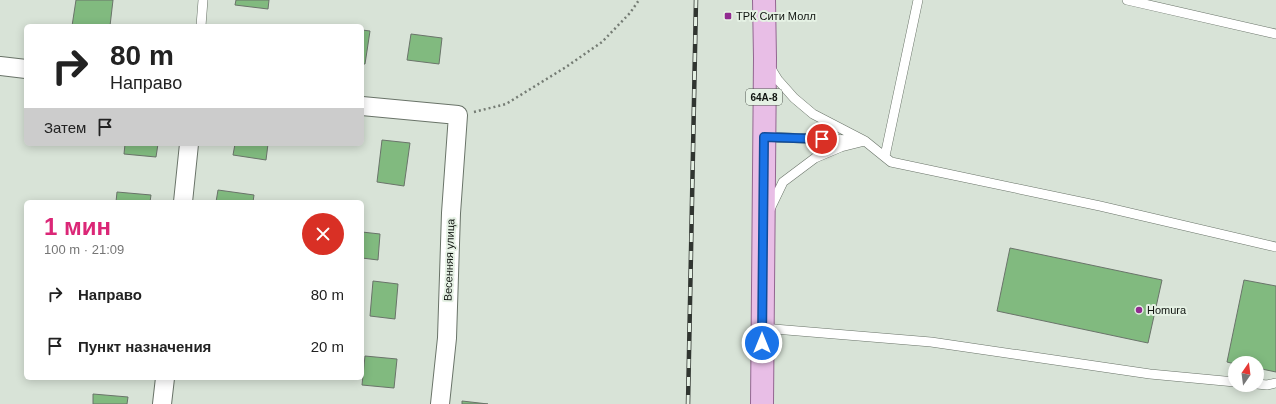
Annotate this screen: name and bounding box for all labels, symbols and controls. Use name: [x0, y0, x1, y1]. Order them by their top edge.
place label: ТРК Сити Молл: [736, 10, 816, 22]
marker: ТРК Сити Молл: [723, 11, 733, 21]
icon: right: [44, 40, 96, 92]
text: 80 m: [110, 40, 174, 71]
text: Направо: [110, 73, 182, 93]
road number: 64А-8: [746, 89, 782, 105]
icon: arrive: [94, 116, 116, 138]
text: Затем: [44, 119, 86, 136]
pin: [805, 122, 839, 156]
icon: arrive: [811, 128, 833, 150]
text: 1 мин: [44, 213, 111, 240]
button: close: [302, 213, 344, 255]
street label: Весенняя улица: [442, 218, 456, 301]
text: 100 m · 21:09: [44, 242, 124, 257]
icon: right: [44, 283, 66, 305]
text: Направо: [78, 286, 142, 303]
text: 80 m: [311, 286, 344, 303]
place label: Homura: [1147, 304, 1187, 316]
marker: Homura: [1134, 305, 1144, 315]
position arrow: [741, 322, 783, 364]
icon: arrive: [44, 335, 66, 357]
text: Пункт назначения: [78, 338, 211, 355]
text: 20 m: [311, 338, 344, 355]
north arrow: [1228, 356, 1264, 392]
map controls: [1228, 356, 1264, 392]

